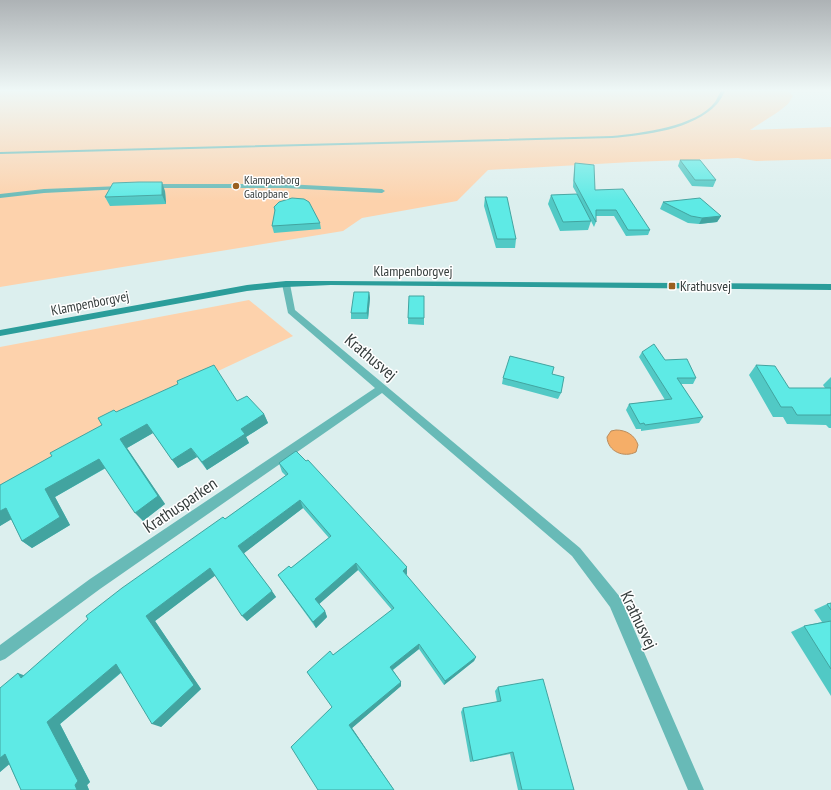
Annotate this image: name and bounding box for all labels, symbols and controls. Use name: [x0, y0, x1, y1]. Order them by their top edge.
place label: Klampenborg Galopbane: [244, 172, 300, 201]
marker: Klampenborg Galopbane: [231, 181, 241, 191]
street label: Klampenborgvej: [373, 262, 453, 280]
place label: Krathusvej: [680, 277, 731, 295]
marker: Krathusvej: [667, 281, 677, 291]
street label: Klampenborgvej: [49, 287, 131, 319]
street label: Krathusvej: [340, 329, 402, 385]
street label: Krathusparken: [139, 472, 221, 538]
street label: Krathusvej: [616, 587, 662, 653]

